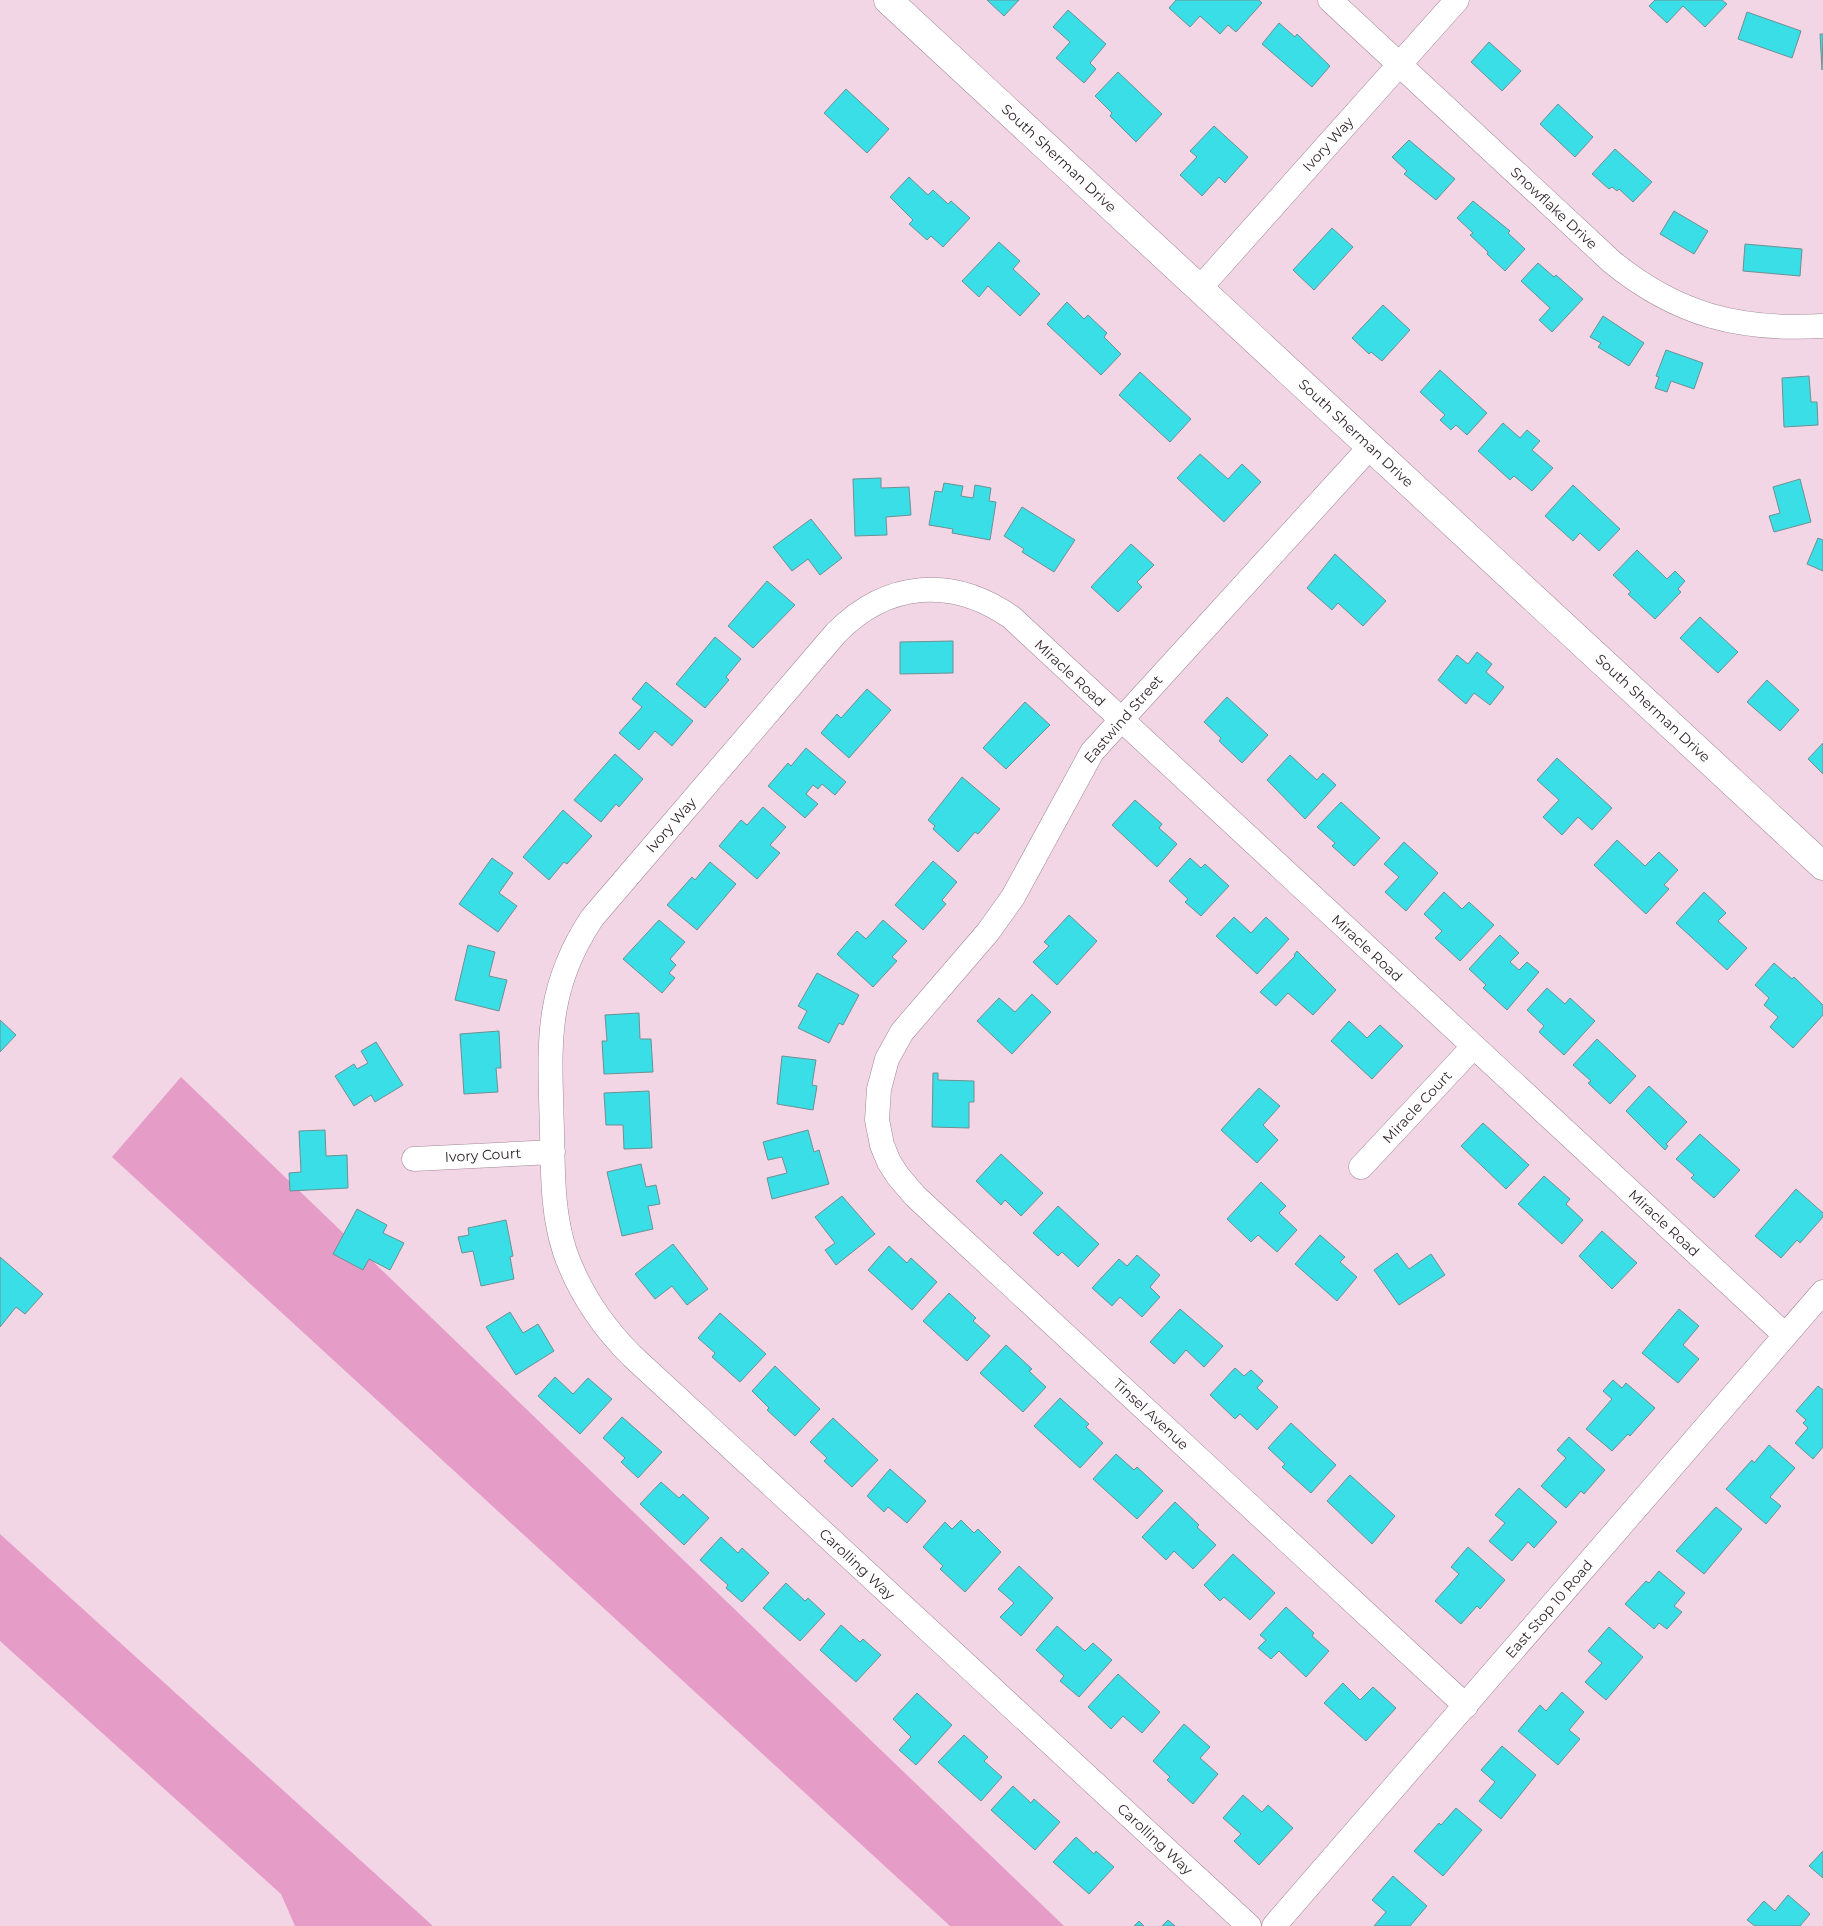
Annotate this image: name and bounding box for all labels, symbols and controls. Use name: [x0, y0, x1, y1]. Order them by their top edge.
street label: South Sherman Drive: [998, 100, 1120, 216]
street label: Ivory Way: [1299, 113, 1358, 175]
street label: Snowflake Drive: [1507, 163, 1601, 253]
street label: South Sherman Drive: [1295, 375, 1417, 491]
street label: Miracle Road: [1031, 635, 1109, 711]
street label: South Sherman Drive: [1592, 650, 1714, 766]
street label: Eastwind Street: [1080, 671, 1166, 767]
street label: Ivory Way: [642, 793, 700, 856]
street label: Miracle Road: [1328, 910, 1406, 986]
street label: Miracle Court: [1379, 1066, 1456, 1147]
street label: Ivory Court: [444, 1144, 522, 1166]
street label: Miracle Road: [1625, 1185, 1703, 1261]
street label: Tinsel Avenue: [1109, 1374, 1193, 1454]
street label: Carolling Way: [816, 1524, 899, 1604]
street label: East Stop 10 Road: [1501, 1556, 1597, 1662]
street label: Carolling Way: [1114, 1799, 1197, 1879]

